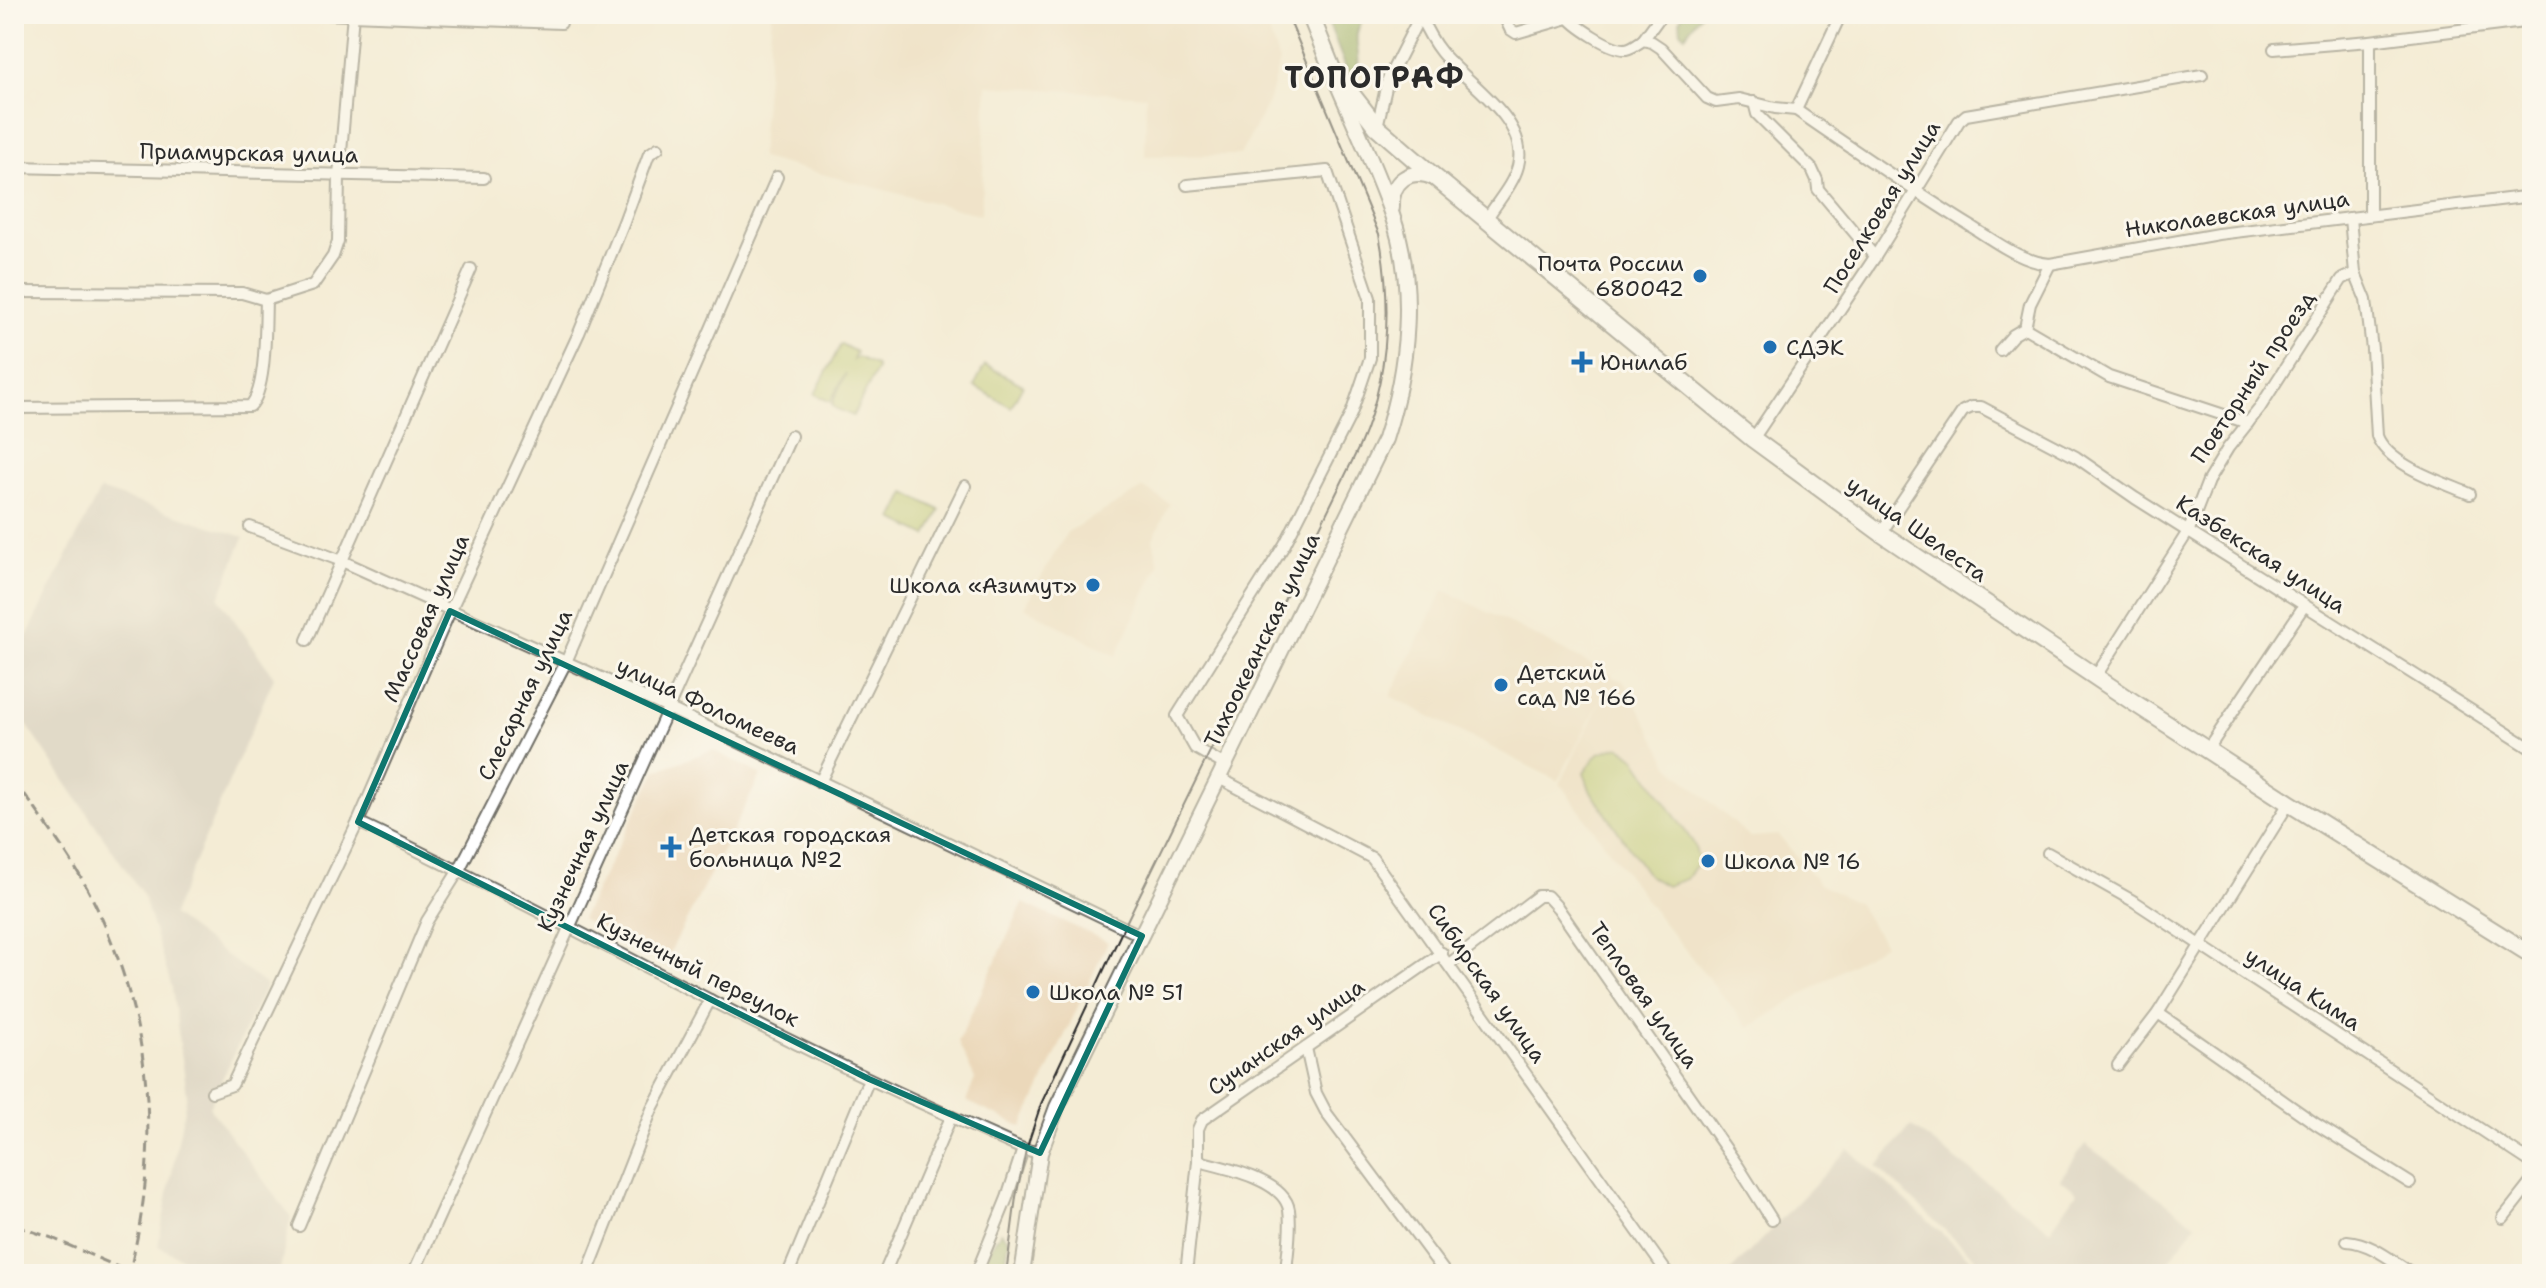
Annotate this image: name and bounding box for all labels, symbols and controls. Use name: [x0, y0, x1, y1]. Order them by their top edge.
district label: ТОПОГРАФ: [1285, 57, 1465, 98]
street label: Поселковая улица: [1817, 115, 1947, 299]
street label: Приамурская улица: [139, 137, 359, 169]
street label: Николаевская улица: [2123, 184, 2351, 244]
place label: Почта России 680042: [1538, 249, 1684, 303]
marker: Почта России 680042: [1691, 267, 1709, 285]
street label: Повторный проезд: [2185, 285, 2322, 469]
place label: СДЭК: [1786, 333, 1844, 362]
marker: СДЭК: [1761, 338, 1779, 356]
place label: Юнилаб: [1600, 348, 1687, 377]
marker: Юнилаб: [1571, 351, 1593, 373]
street label: улица Шелеста: [1841, 470, 1994, 589]
street label: Казбекская улица: [2170, 488, 2352, 620]
street label: Тихоокеанская улица: [1197, 528, 1327, 752]
street label: Массовая улица: [376, 529, 476, 707]
place label: Школа «Азимут»: [889, 571, 1077, 600]
marker: Школа «Азимут»: [1084, 576, 1102, 594]
street label: Слесарная улица: [471, 604, 579, 785]
street label: улица Фоломеева: [612, 651, 804, 761]
place label: Детский сад № 166: [1517, 658, 1636, 712]
marker: Детский сад № 166: [1492, 676, 1510, 694]
street label: Кузнечная улица: [531, 755, 636, 936]
place label: Детская городская больница №2: [689, 820, 891, 874]
marker: Детская городская больница №2: [660, 836, 682, 858]
place label: Школа № 16: [1724, 847, 1861, 876]
marker: Школа № 16: [1699, 852, 1717, 870]
street label: Сибирская улица: [1421, 897, 1553, 1069]
street label: Кузнечный переулок: [592, 906, 804, 1034]
street label: Тепловая улица: [1583, 916, 1706, 1074]
street label: улица Кима: [2239, 941, 2367, 1037]
street label: Сучанская улица: [1202, 972, 1370, 1102]
place label: Школа № 51: [1049, 978, 1184, 1007]
marker: Школа № 51: [1024, 983, 1042, 1001]

